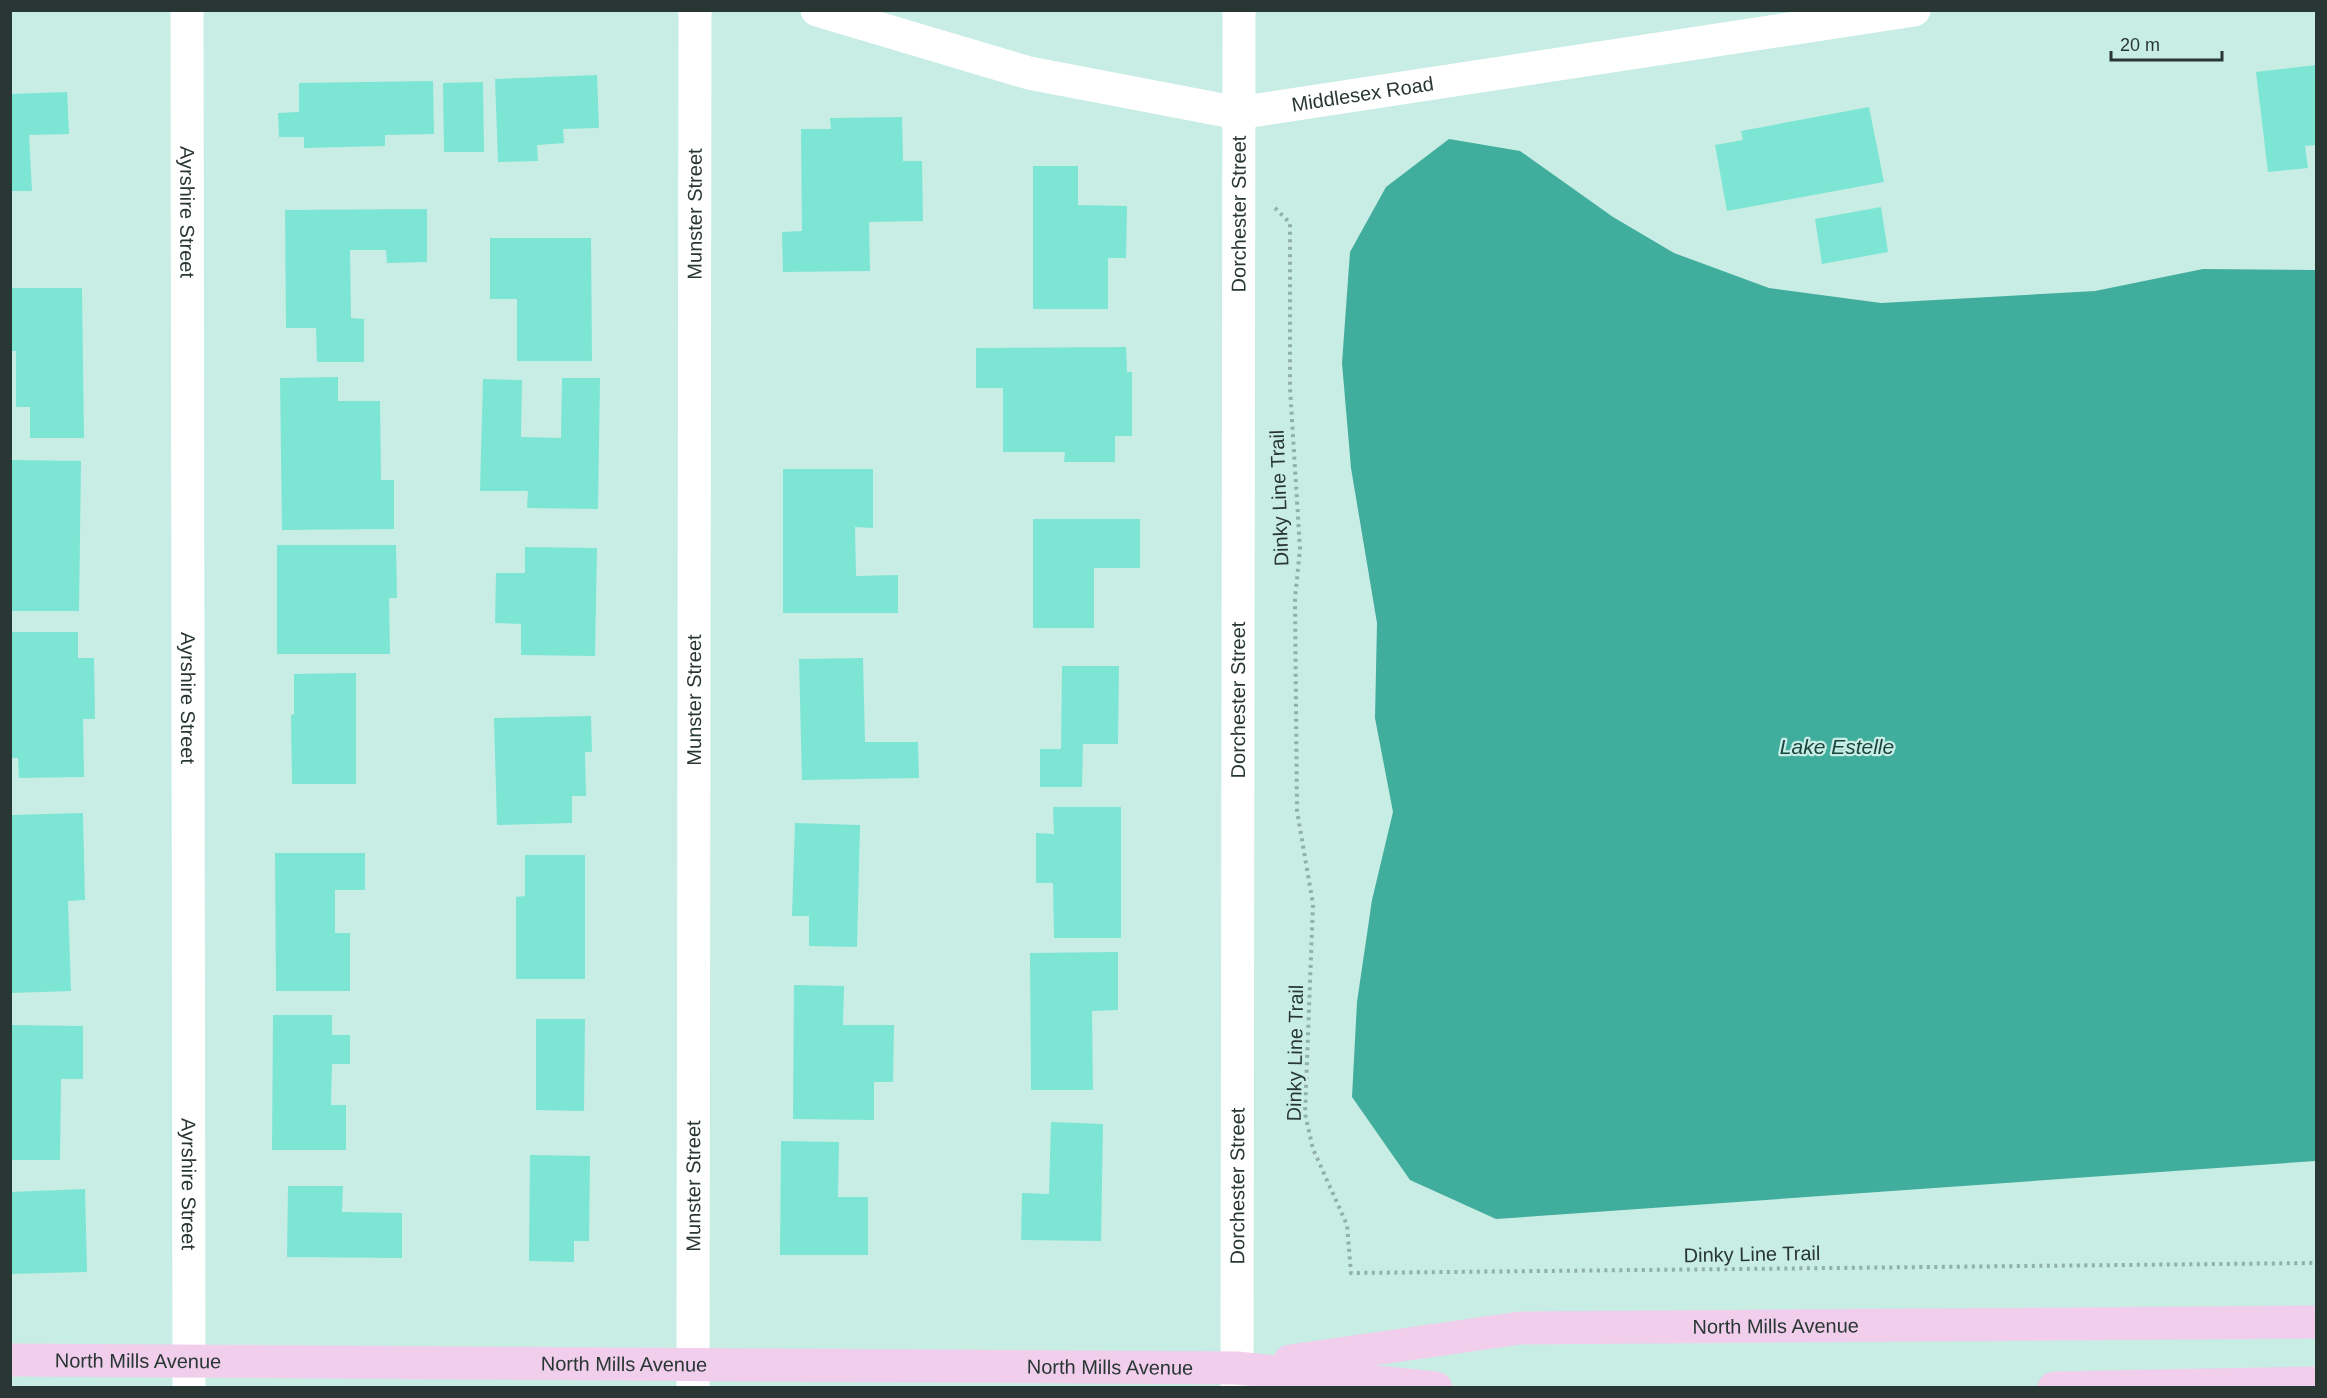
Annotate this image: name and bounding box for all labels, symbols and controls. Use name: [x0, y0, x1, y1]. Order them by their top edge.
scale bar: [2111, 24, 2222, 62]
text: 20 m: [2120, 35, 2160, 55]
street label: Middlesex Road: [1290, 72, 1435, 116]
street label: Dorchester Street: [1228, 135, 1250, 292]
street label: Ayrshire Street: [176, 146, 198, 278]
street label: Munster Street: [684, 148, 706, 280]
street label: Dinky Line Trail: [1266, 429, 1292, 567]
street label: Dorchester Street: [1227, 621, 1249, 778]
street label: Ayrshire Street: [177, 632, 199, 764]
street label: Munster Street: [683, 634, 705, 766]
water label: Lake Estelle: [1780, 735, 1894, 758]
street label: Dinky Line Trail: [1283, 984, 1307, 1122]
street label: Dorchester Street: [1226, 1107, 1248, 1264]
street label: Ayrshire Street: [178, 1118, 200, 1250]
street label: Munster Street: [682, 1120, 704, 1252]
street label: Dinky Line Trail: [1683, 1242, 1821, 1266]
street label: North Mills Avenue: [1692, 1314, 1859, 1338]
street label: North Mills Avenue: [55, 1349, 221, 1372]
street label: North Mills Avenue: [541, 1352, 707, 1376]
street label: North Mills Avenue: [1027, 1356, 1193, 1379]

